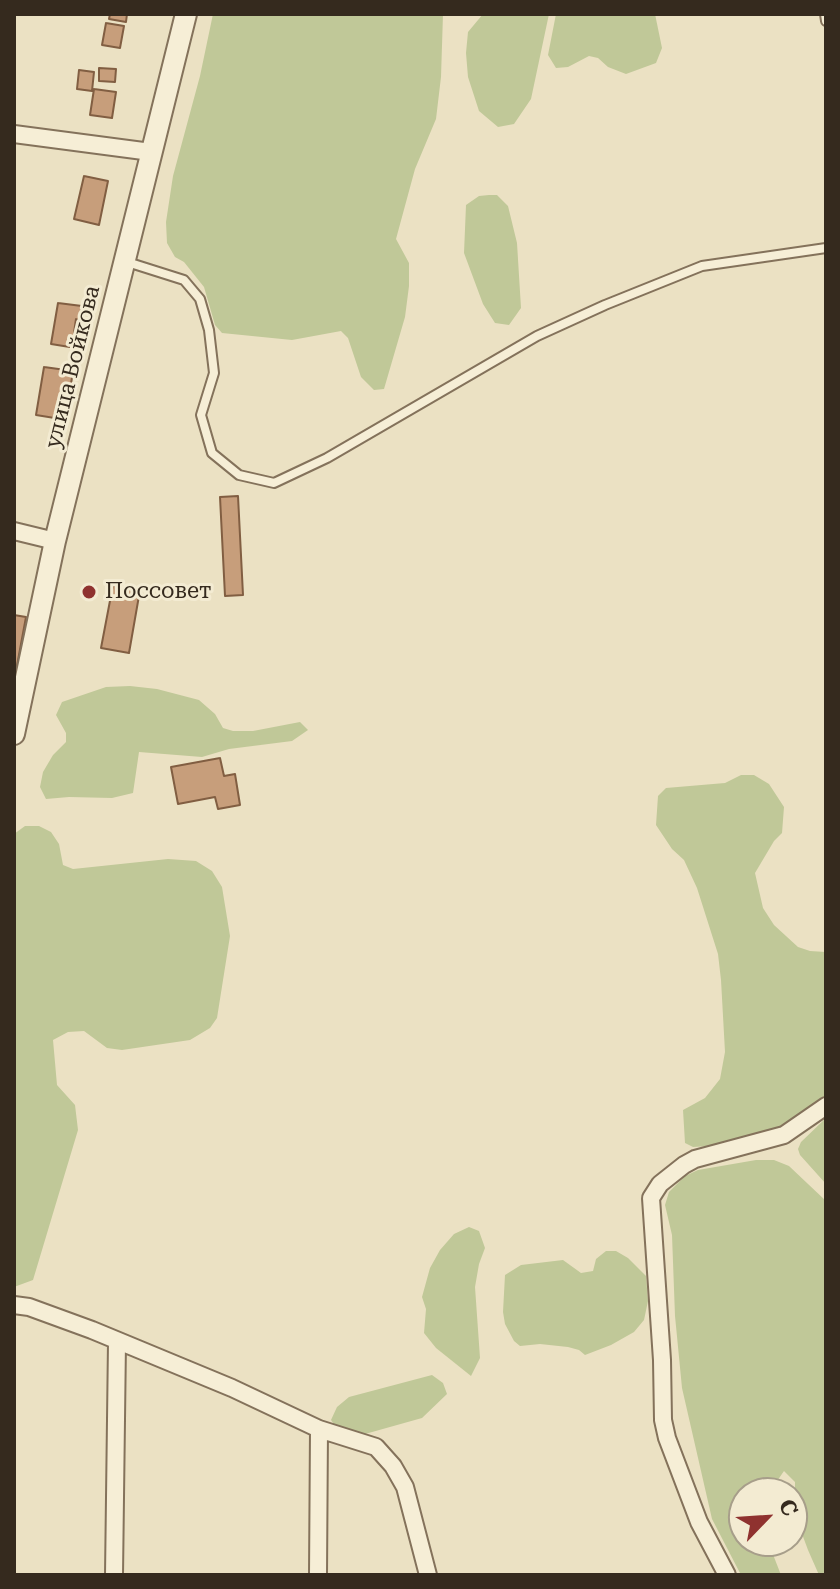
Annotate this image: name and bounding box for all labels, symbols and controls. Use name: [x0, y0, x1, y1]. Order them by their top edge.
street label: улица Войкова: [40, 283, 106, 451]
place label: Поссовет: [105, 579, 212, 605]
marker: Поссовет: [80, 583, 98, 601]
north arrow: [728, 1477, 808, 1557]
text: С: [774, 1495, 803, 1520]

